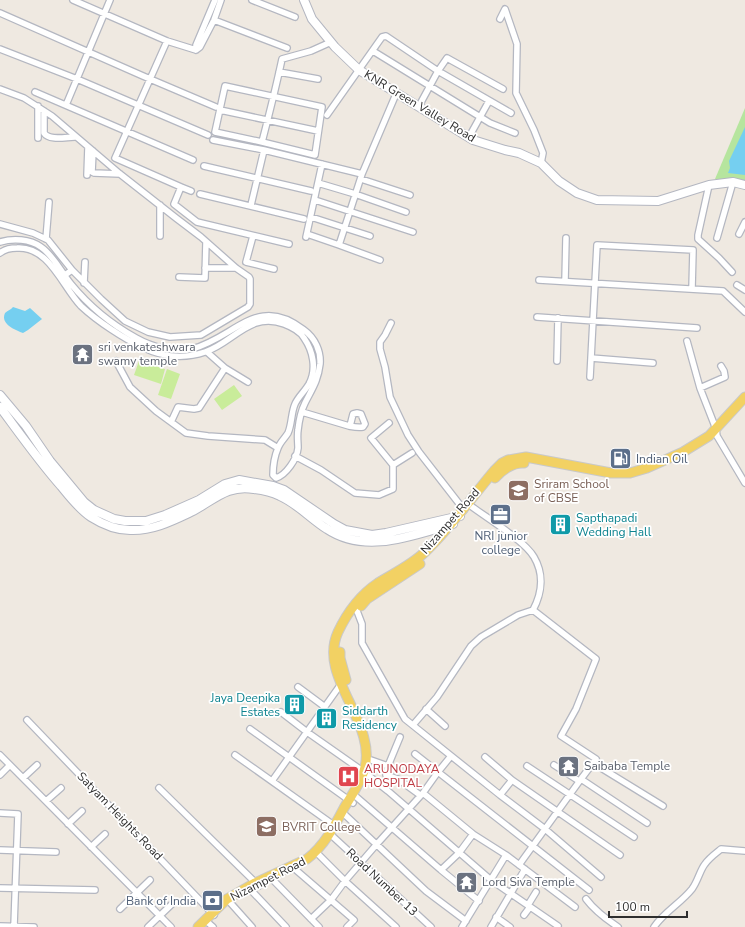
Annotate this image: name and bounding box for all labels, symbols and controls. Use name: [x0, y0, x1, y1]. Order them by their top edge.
street label: KNR Green Valley Road: [361, 66, 479, 146]
place label: sri venkateshwara swamy temple: [98, 339, 196, 369]
temple icon: sri venkateshwara swamy temple: [69, 341, 95, 367]
fuel station icon: Indian Oil: [607, 446, 633, 472]
place label: Indian Oil: [636, 451, 688, 467]
place label: Sriram School of CBSE: [534, 476, 610, 506]
school or university icon: Sriram School of CBSE: [505, 478, 531, 504]
street label: Nizampet Road: [417, 485, 483, 557]
office icon: NRI junior college: [488, 502, 514, 528]
place label: Sapthapadi Wedding Hall: [576, 510, 652, 540]
building icon: Sapthapadi Wedding Hall: [548, 512, 574, 538]
place label: NRI junior college: [474, 528, 528, 558]
place label: Jaya Deepika Estates: [210, 690, 280, 720]
building icon: Jaya Deepika Estates: [282, 692, 308, 718]
place label: Siddarth Residency: [342, 703, 398, 733]
building icon: Siddarth Residency: [314, 705, 340, 731]
temple icon: Saibaba Temple: [555, 753, 581, 779]
place label: Saibaba Temple: [584, 758, 670, 774]
place label: ARUNODAYA HOSPITAL: [364, 761, 440, 791]
hospital icon: ARUNODAYA HOSPITAL: [335, 763, 361, 789]
street label: Satyam Heights Road: [74, 768, 166, 864]
school or university icon: BVRIT College: [254, 814, 280, 840]
place label: BVRIT College: [282, 819, 361, 835]
street label: Road Number 13: [343, 845, 421, 919]
street label: Nizampet Road: [228, 853, 308, 905]
temple icon: Lord Siva Temple: [453, 869, 479, 895]
place label: Lord Siva Temple: [482, 874, 575, 890]
bank icon: Bank of India: [199, 888, 225, 914]
place label: Bank of India: [126, 893, 196, 909]
scale bar: [609, 893, 687, 919]
text: 100 m: [615, 899, 650, 915]

